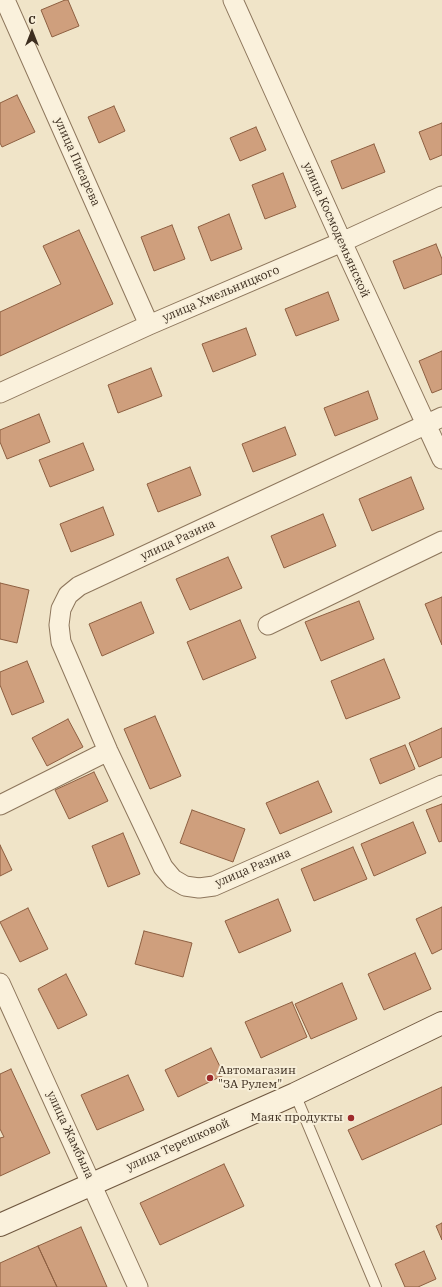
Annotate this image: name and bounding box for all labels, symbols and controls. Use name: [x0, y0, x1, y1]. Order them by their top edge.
north arrow: [12, 12, 52, 52]
text: С: [28, 13, 36, 27]
street label: улица Писарева: [51, 115, 103, 209]
street label: улица Космодемьянской: [300, 160, 372, 300]
street label: улица Хмельницкого: [160, 263, 282, 325]
street label: улица Разина: [138, 516, 218, 564]
street label: улица Разина: [213, 846, 293, 890]
place label: Автомагазин "ЗА Рулем": [218, 1064, 296, 1092]
marker: Автомагазин "ЗА Рулем": [205, 1073, 215, 1083]
street label: улица Жамбыла: [43, 1089, 97, 1181]
place label: Маяк продукты: [251, 1111, 343, 1125]
marker: Маяк продукты: [346, 1113, 356, 1123]
street label: улица Терешковой: [124, 1116, 232, 1174]

